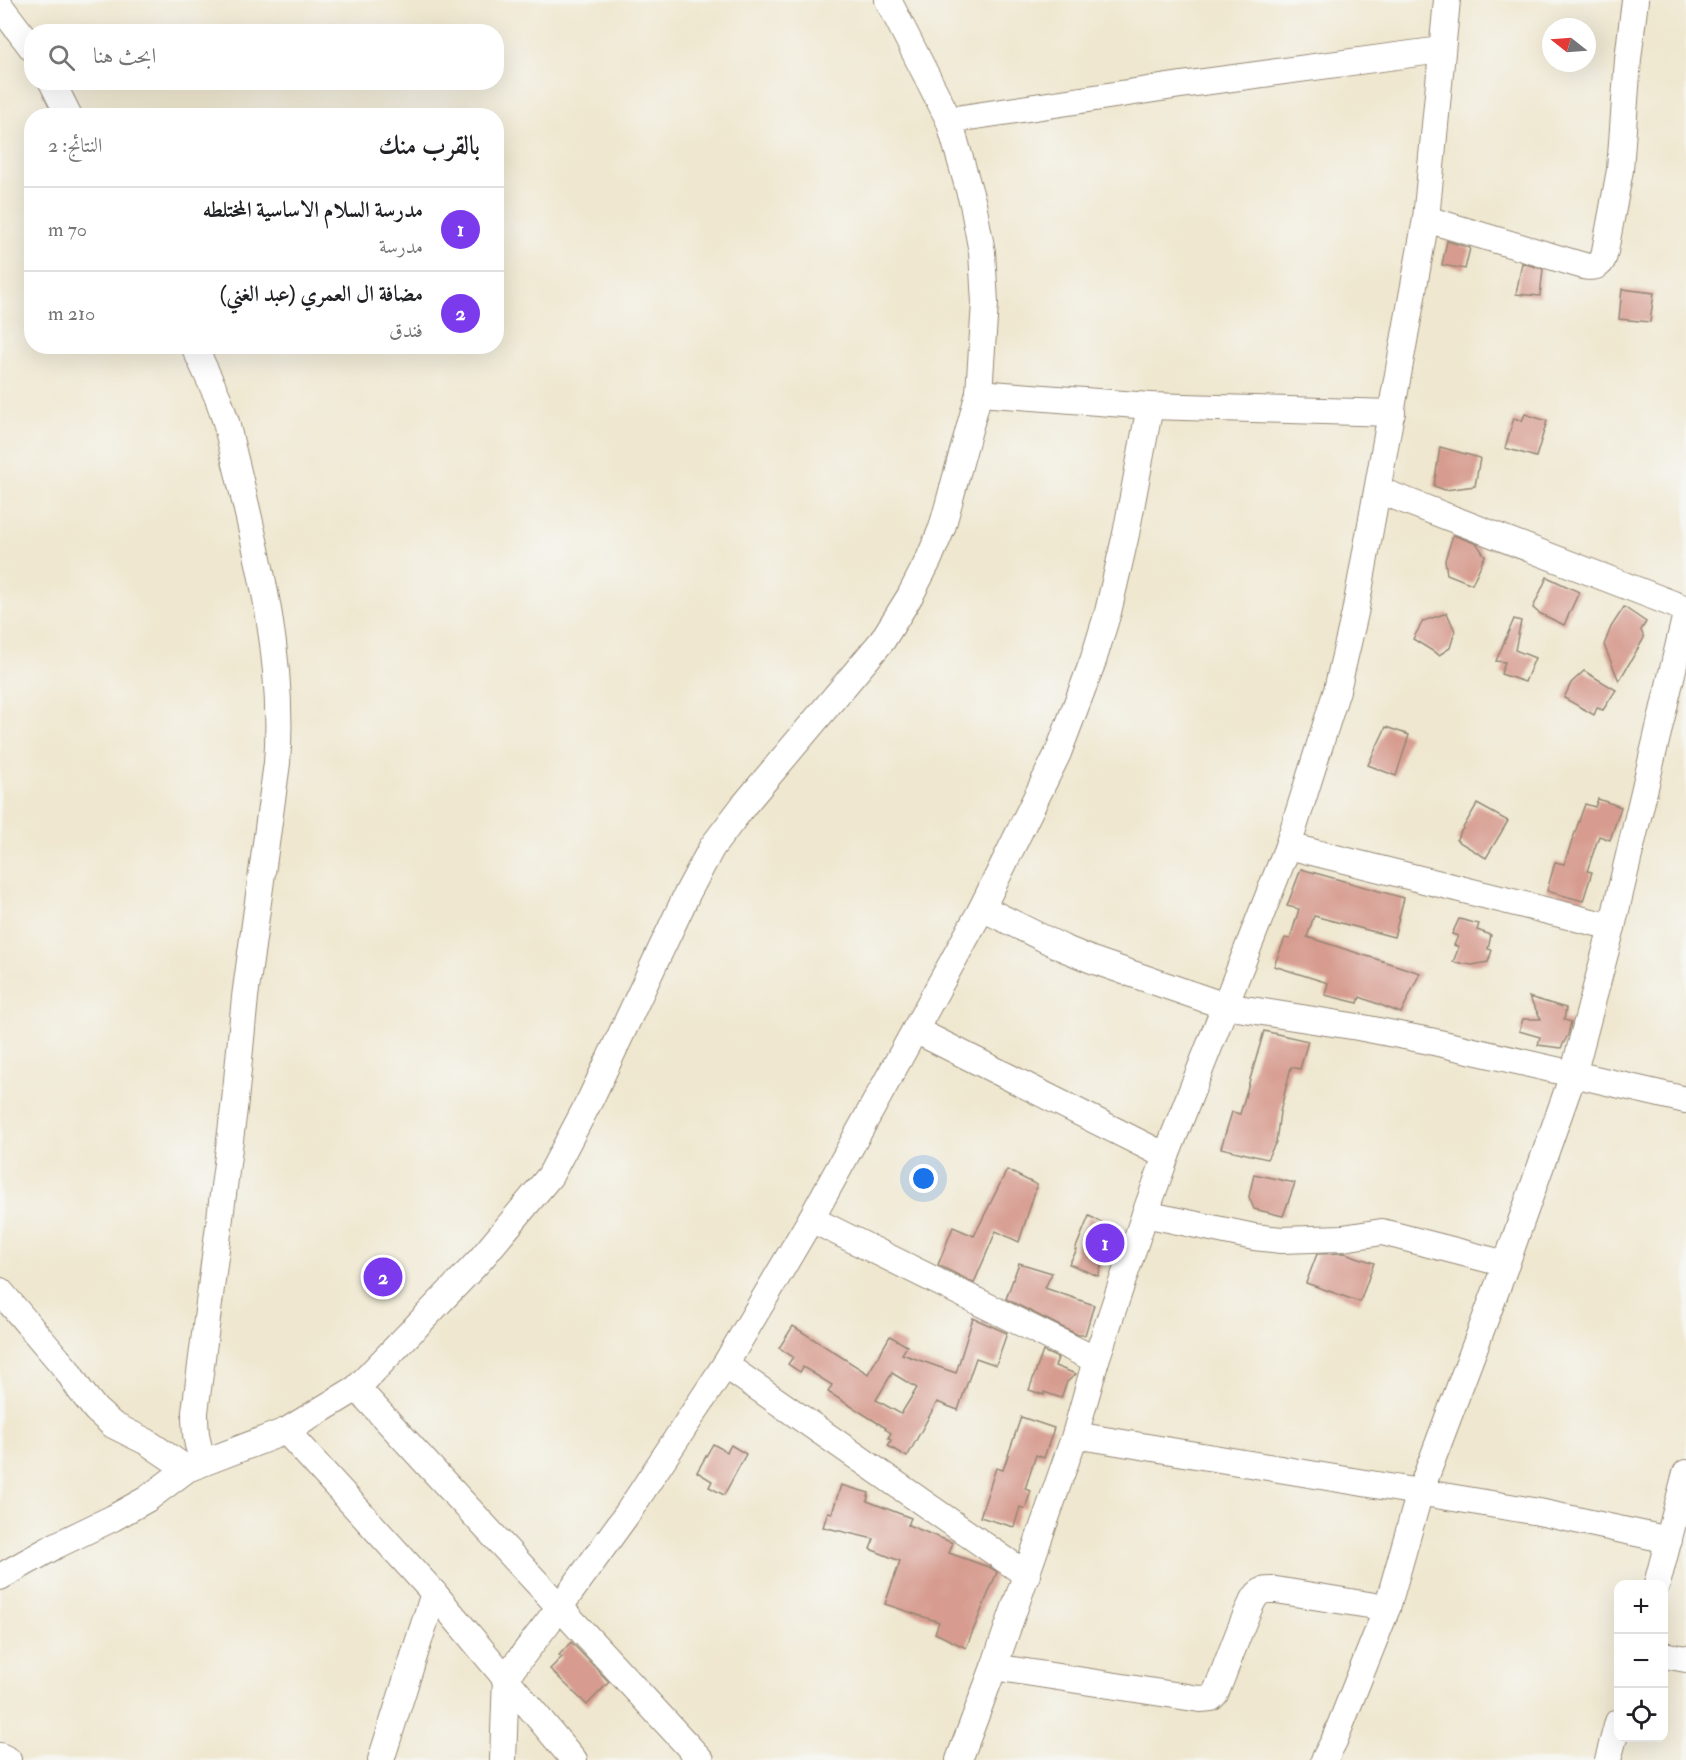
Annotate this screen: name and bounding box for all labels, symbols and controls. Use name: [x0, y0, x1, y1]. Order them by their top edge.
north arrow: [1542, 18, 1596, 72]
search box: [24, 24, 504, 90]
icon: search: [45, 41, 78, 74]
text: ابحث هنا: [93, 42, 156, 70]
text: بالقرب منك: [378, 130, 480, 162]
text: النتائج: 2: [48, 133, 102, 158]
text: مدرسة السلام الاساسية المختلطه: [203, 196, 423, 224]
text: 70 m: [48, 217, 87, 242]
text: 1: [457, 217, 464, 242]
text: مدرسة: [379, 234, 423, 259]
text: مضافة ال العمري (عبد الغني): [220, 280, 423, 308]
text: 210 m: [48, 301, 95, 326]
text: 2: [455, 301, 466, 326]
text: فندق: [389, 318, 423, 343]
your location: [909, 1164, 938, 1193]
pin: 1: [1086, 1220, 1124, 1266]
pin: 2: [364, 1254, 403, 1300]
map controls: [1614, 1580, 1668, 1742]
button: +: [1614, 1580, 1668, 1634]
button: −: [1614, 1634, 1668, 1688]
button: locate: [1614, 1688, 1668, 1742]

